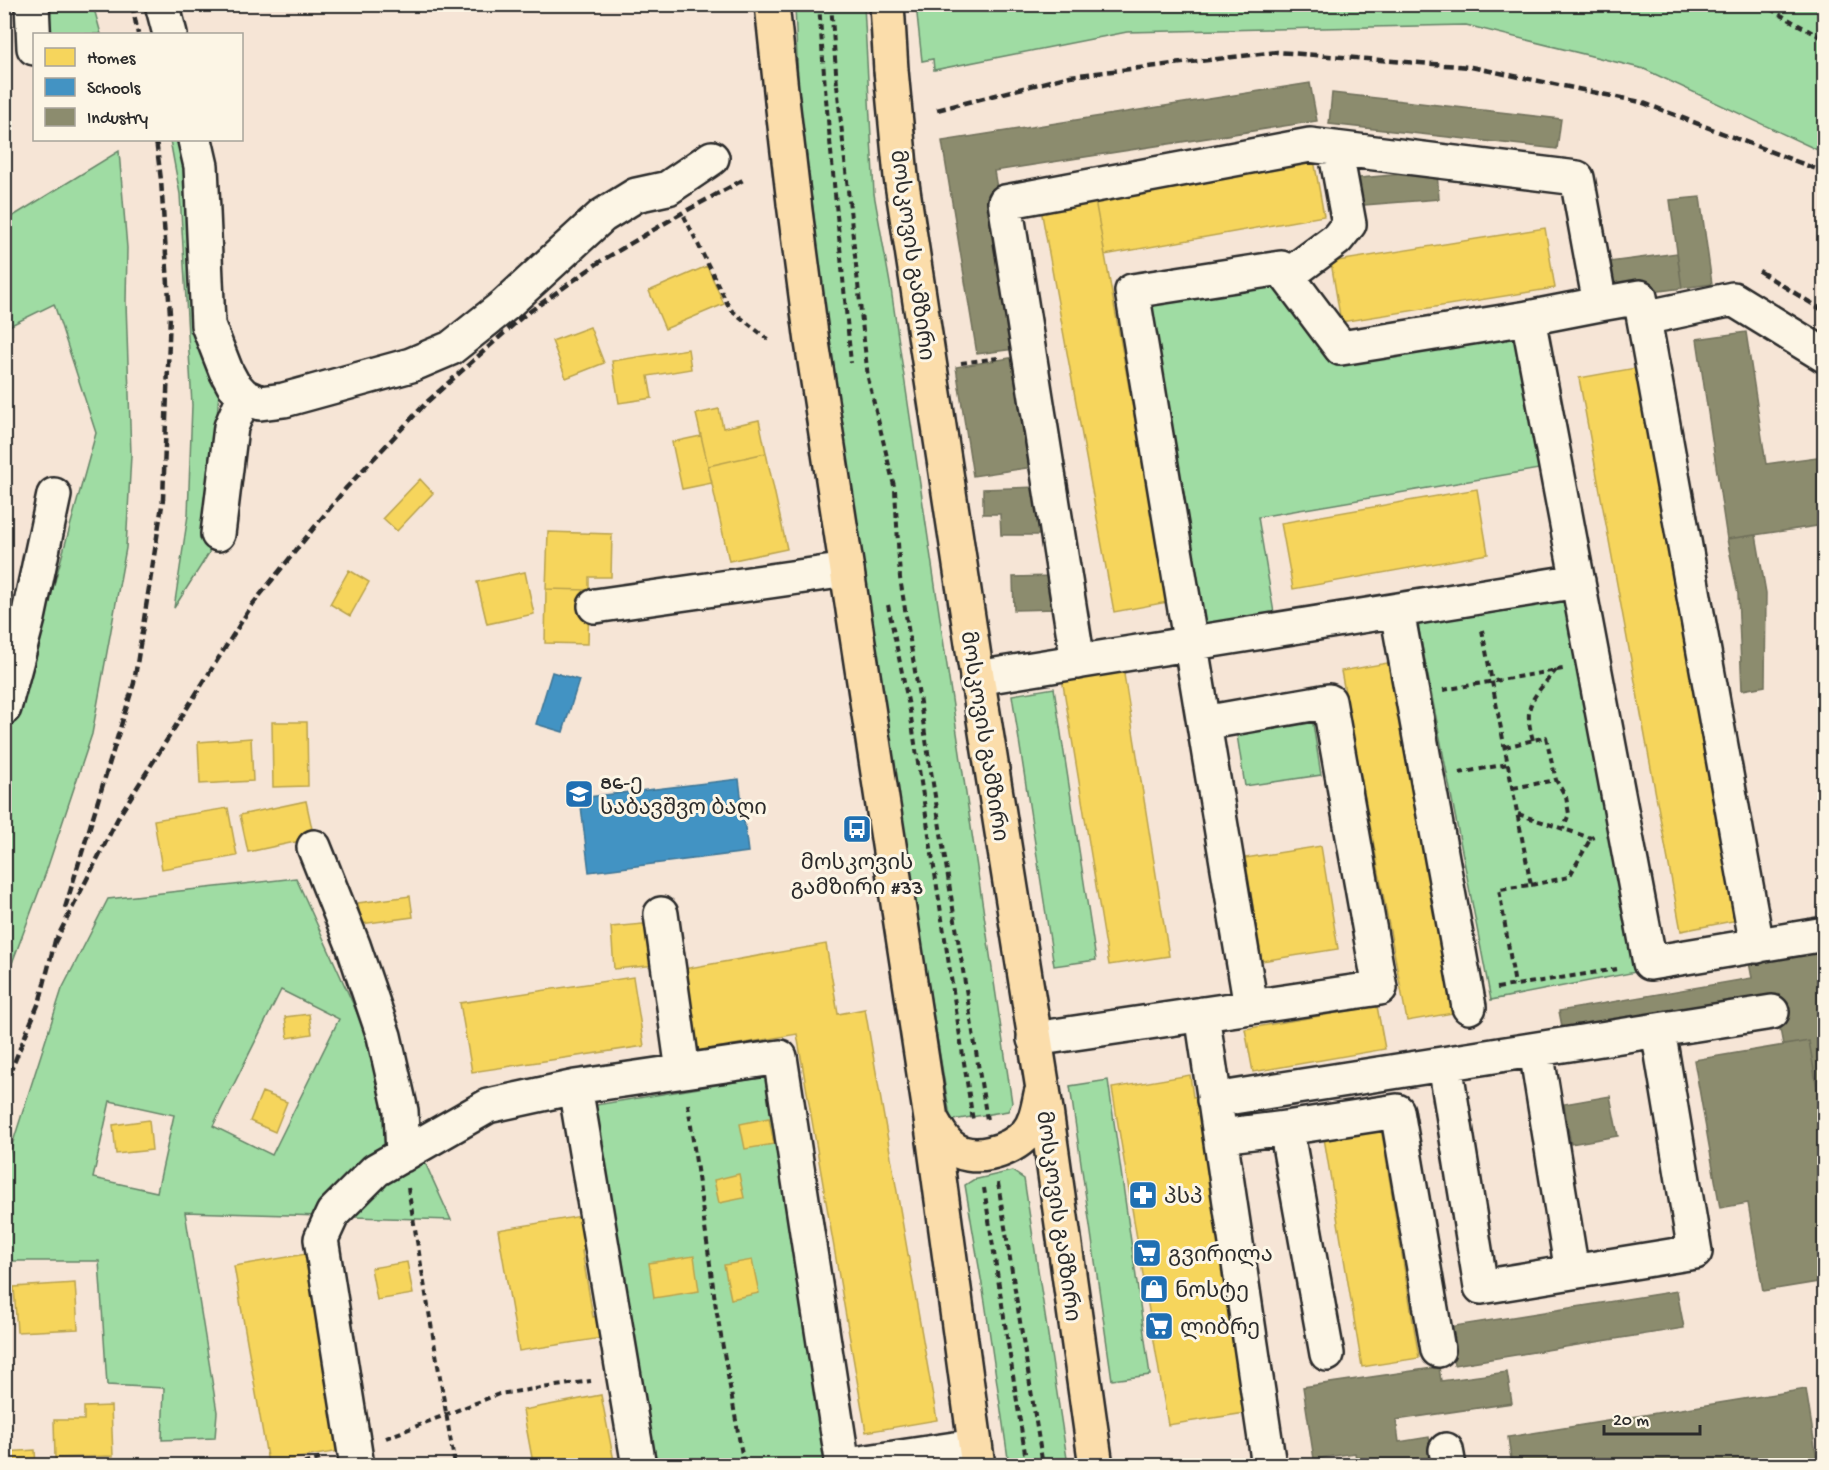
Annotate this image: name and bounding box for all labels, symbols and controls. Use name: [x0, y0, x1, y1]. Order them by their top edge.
legend: [33, 33, 243, 141]
text: Homes: [87, 49, 137, 70]
text: Schools: [87, 79, 142, 100]
text: Industry: [87, 109, 148, 130]
street label: მოსკოვის გამზირი: [882, 149, 938, 363]
street label: მოსკოვის გამზირი: [953, 630, 1012, 844]
place label: 86-ე საბავშვო ბაღი: [600, 772, 767, 823]
school or university icon: 86-ე საბავშვო ბაღი: [563, 778, 595, 810]
bus stop icon: მოსკოვის გამზირი #33: [841, 813, 873, 845]
place label: მოსკოვის გამზირი #33: [791, 852, 923, 903]
street label: მოსკოვის გამზირი: [1028, 1110, 1084, 1324]
pharmacy icon: პსპ: [1127, 1179, 1159, 1211]
place label: პსპ: [1164, 1186, 1203, 1212]
supermarket icon: გვირილა: [1131, 1237, 1163, 1269]
place label: გვირილა: [1168, 1244, 1273, 1270]
shop icon: ნოსტე: [1138, 1273, 1170, 1305]
place label: ნოსტე: [1175, 1280, 1249, 1306]
supermarket icon: ლიბრე: [1143, 1310, 1175, 1342]
place label: ლიბრე: [1180, 1317, 1260, 1343]
scale bar: [1604, 1398, 1700, 1436]
text: 20 m: [1613, 1411, 1649, 1432]

